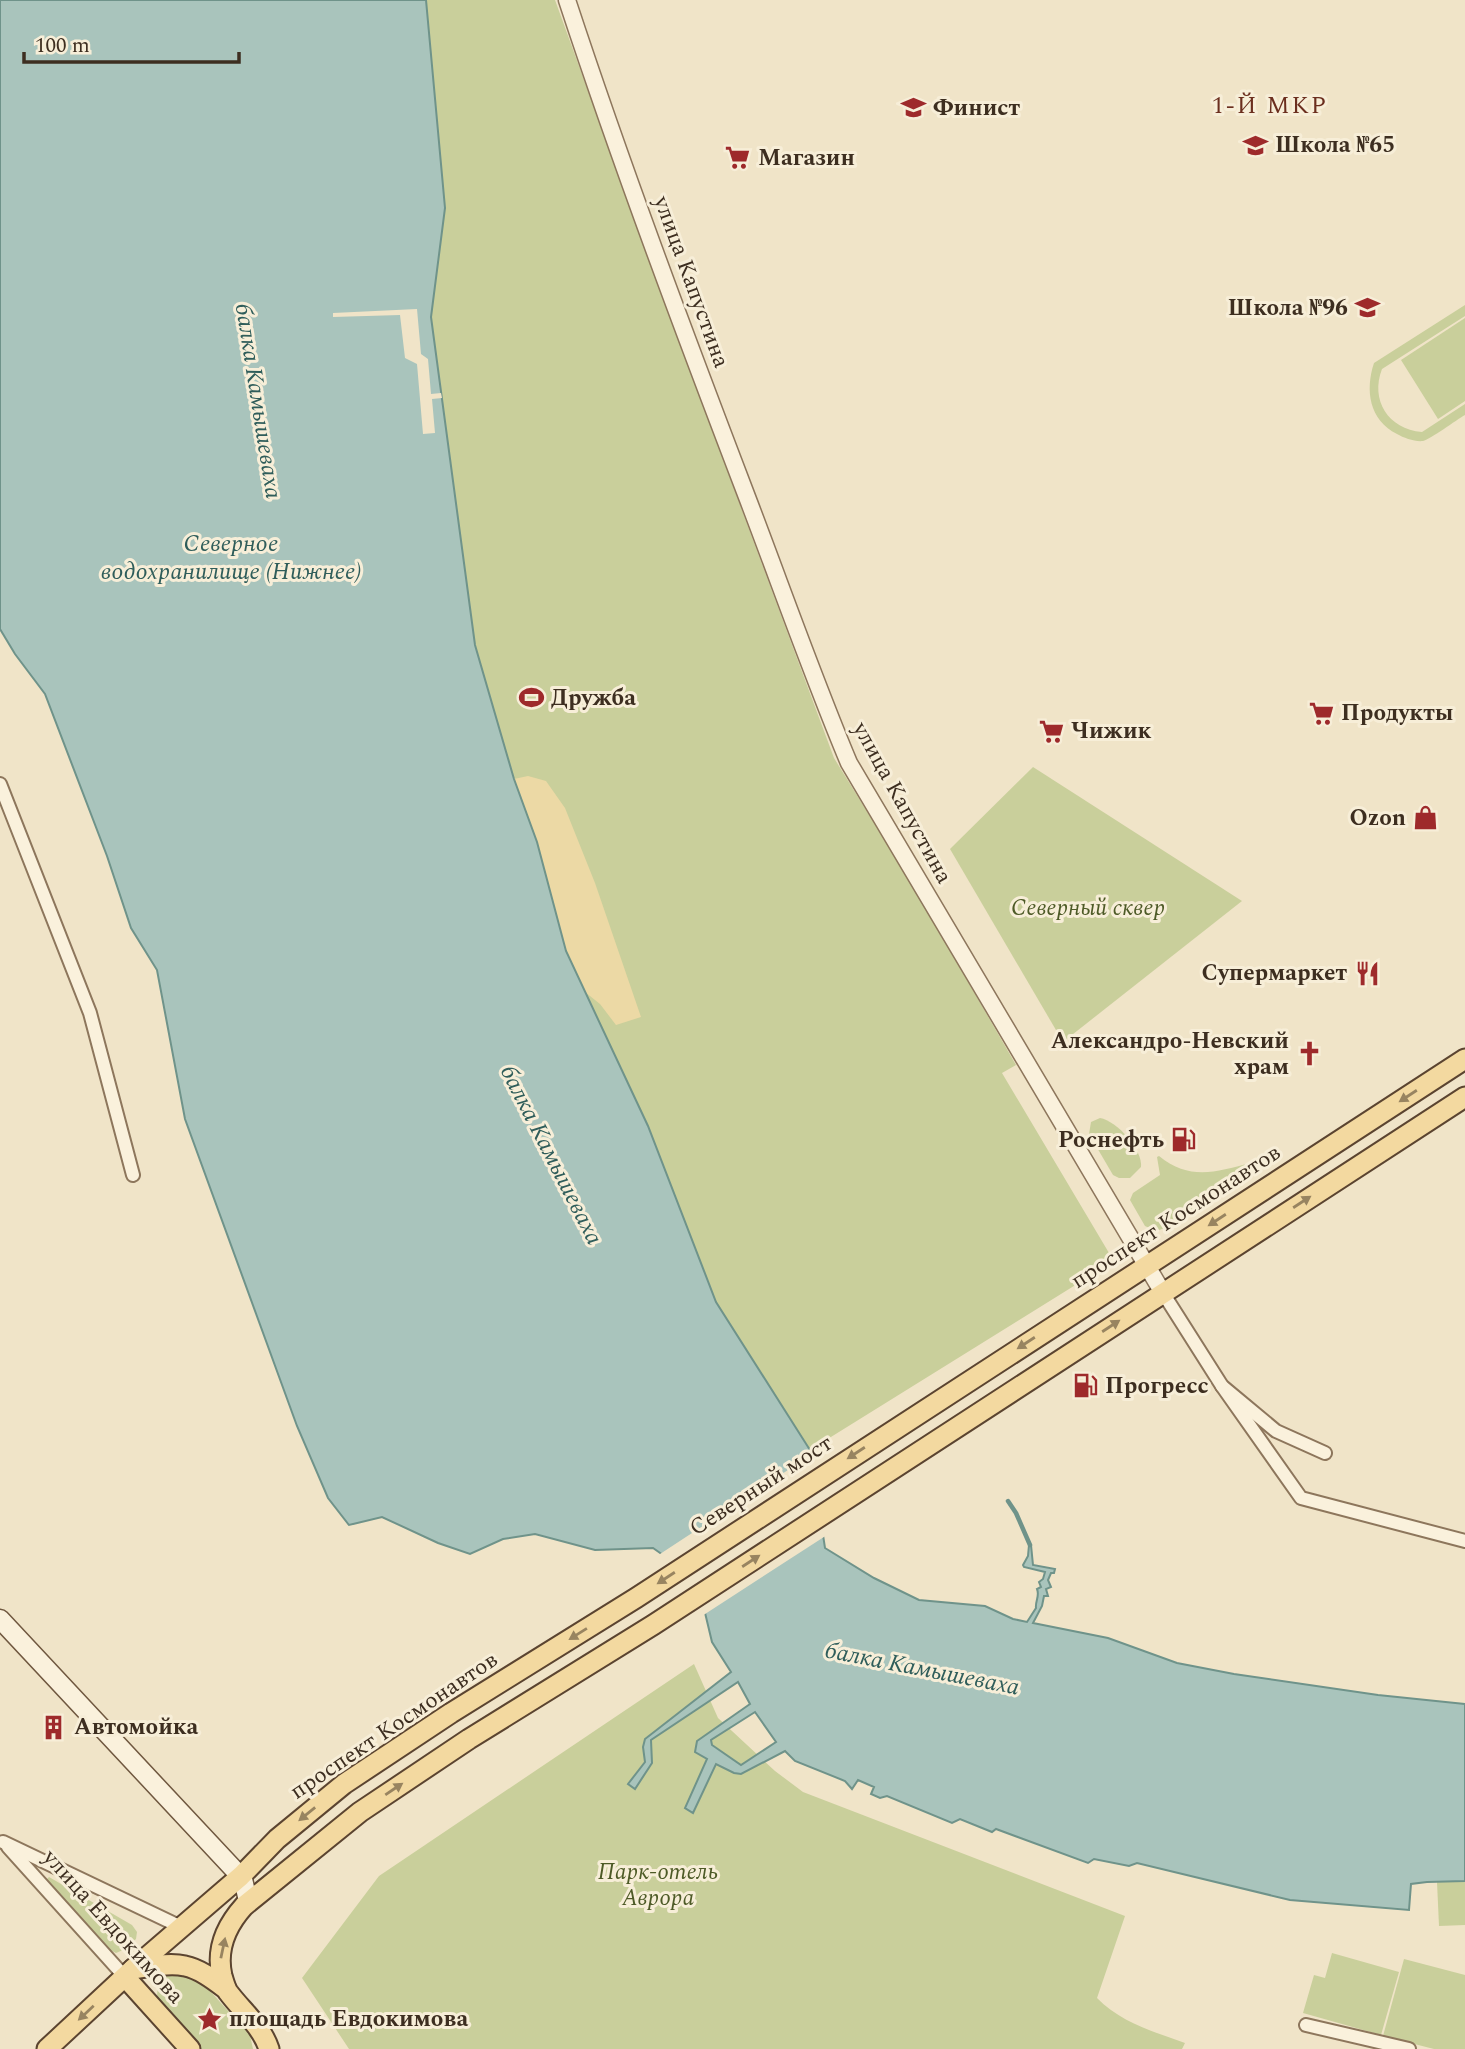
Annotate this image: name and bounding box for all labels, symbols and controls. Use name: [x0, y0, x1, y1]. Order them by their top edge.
scale bar: [24, 21, 240, 65]
text: 100 m: [35, 30, 90, 62]
district label: 1-Й МКР: [1212, 88, 1328, 124]
place label: Финист: [933, 91, 1021, 126]
school or university icon: Финист: [899, 94, 927, 122]
place label: Школа №65: [1275, 128, 1395, 163]
school or university icon: Школа №65: [1241, 131, 1269, 159]
place label: Магазин: [758, 141, 855, 176]
supermarket icon: Магазин: [724, 144, 752, 172]
street label: улица Капустина: [643, 190, 738, 373]
place label: Школа №96: [1228, 291, 1348, 326]
school or university icon: Школа №96: [1354, 294, 1382, 322]
water label: балка Камышеваха: [225, 301, 291, 501]
water label: Северное водохранилище (Нижнее): [101, 526, 361, 590]
place label: Дружба: [551, 681, 636, 716]
sports icon: Дружба: [517, 684, 545, 712]
place label: Продукты: [1341, 696, 1453, 731]
supermarket icon: Продукты: [1307, 699, 1335, 727]
place label: Чижик: [1071, 714, 1152, 749]
street label: улица Капустина: [842, 715, 961, 890]
supermarket icon: Чижик: [1037, 717, 1065, 745]
place label: Ozon: [1350, 801, 1406, 836]
shop icon: Ozon: [1412, 804, 1440, 832]
park label: Северный сквер: [1011, 891, 1165, 926]
place label: Супермаркет: [1202, 956, 1347, 991]
restaurant icon: Супермаркет: [1353, 959, 1381, 987]
place label: Александро-Невский храм: [1051, 1024, 1289, 1085]
church icon: Александро-Невский храм: [1295, 1040, 1323, 1068]
water label: балка Камышеваха: [490, 1059, 612, 1251]
one-way arrow: [1398, 1090, 1417, 1103]
place label: Роснефть: [1058, 1123, 1164, 1158]
fuel station icon: Роснефть: [1170, 1126, 1198, 1154]
street label: проспект Космонавтов: [1064, 1136, 1288, 1298]
one-way arrow: [1292, 1196, 1312, 1209]
one-way arrow: [1207, 1213, 1226, 1226]
one-way arrow: [1102, 1320, 1121, 1333]
one-way arrow: [1016, 1337, 1035, 1350]
place label: Прогресс: [1105, 1369, 1209, 1404]
fuel station icon: Прогресс: [1071, 1372, 1099, 1400]
street label: Северный мост: [682, 1426, 840, 1546]
one-way arrow: [847, 1446, 865, 1460]
one-way arrow: [742, 1554, 760, 1568]
one-way arrow: [656, 1571, 676, 1584]
one-way arrow: [568, 1627, 587, 1640]
water label: балка Камышеваха: [822, 1632, 1022, 1706]
street label: проспект Космонавтов: [283, 1643, 505, 1809]
place label: Автомойка: [74, 1710, 199, 1745]
building icon: Автомойка: [40, 1713, 68, 1741]
one-way arrow: [385, 1782, 403, 1796]
one-way arrow: [299, 1807, 317, 1822]
street label: улица Евдокимова: [33, 1841, 192, 2012]
park label: Парк-отель Аврора: [598, 1855, 718, 1916]
one-way arrow: [217, 1937, 228, 1959]
place label: площадь Евдокимова: [229, 2002, 469, 2037]
one-way arrow: [77, 2005, 95, 2021]
place icon: площадь Евдокимова: [195, 2005, 223, 2033]

